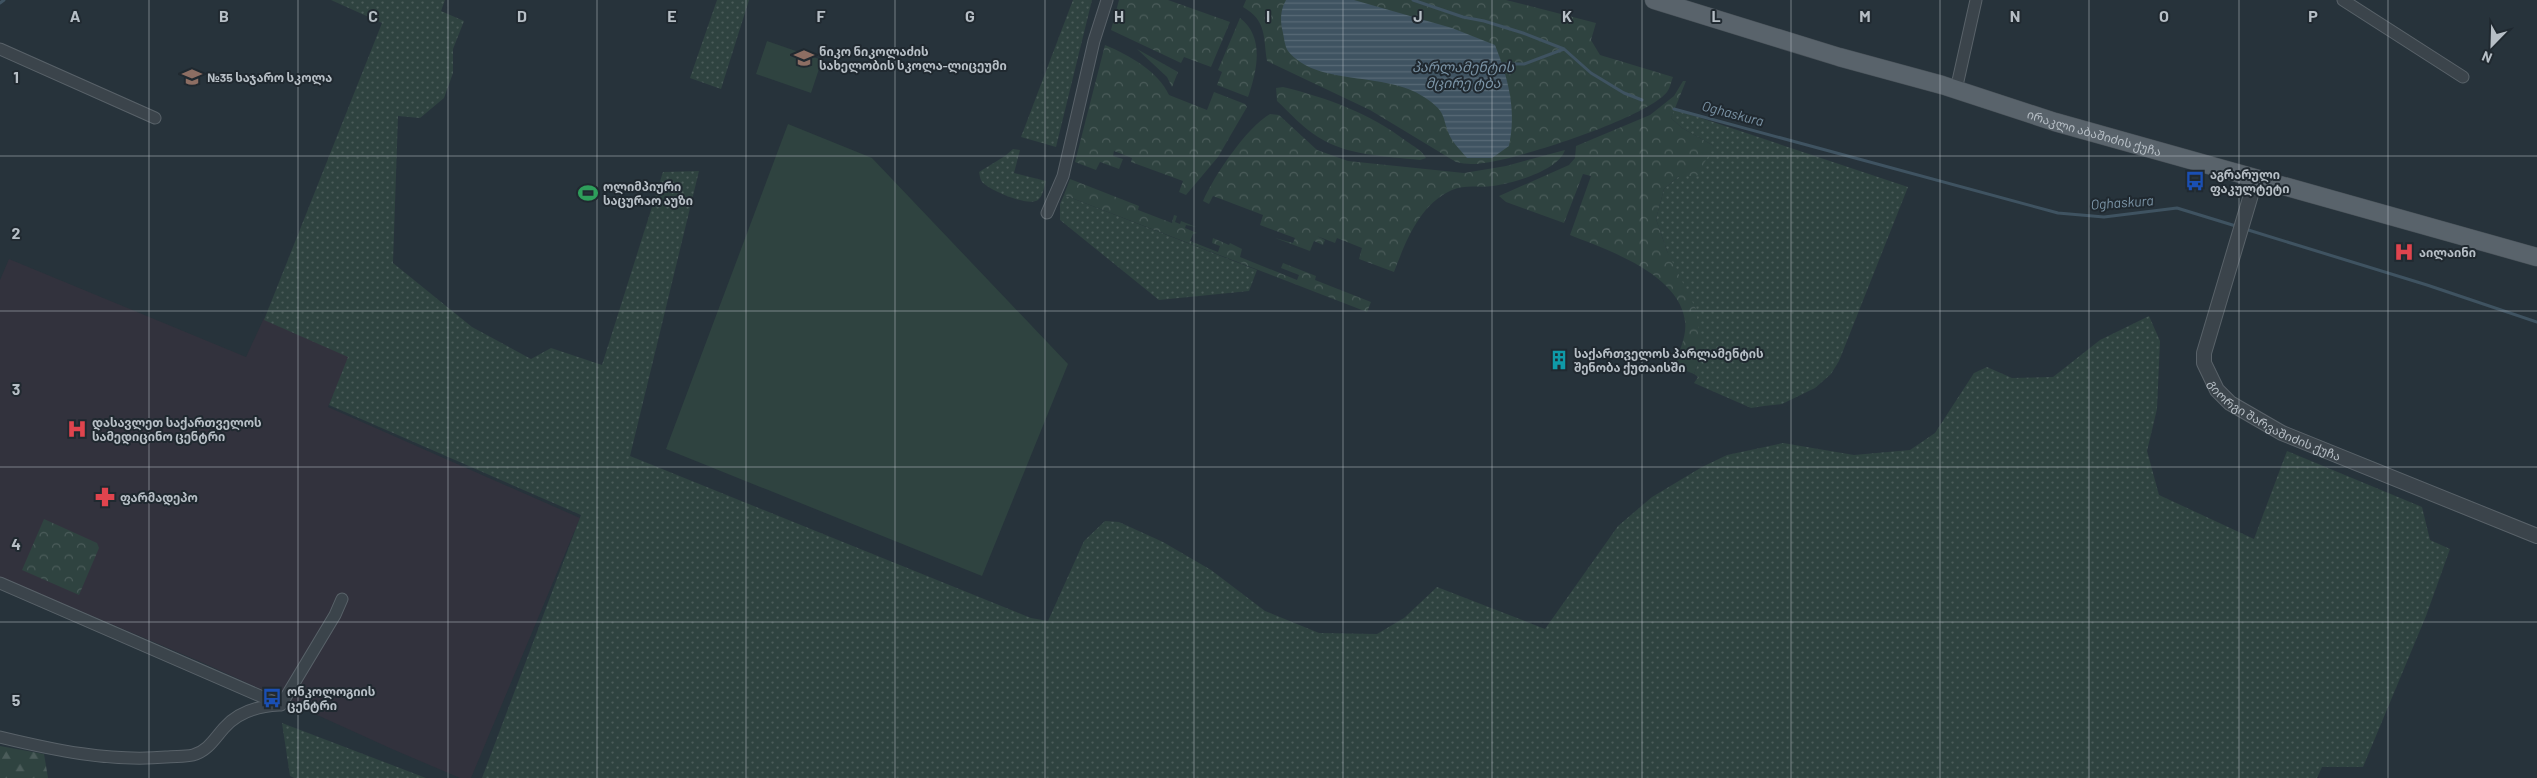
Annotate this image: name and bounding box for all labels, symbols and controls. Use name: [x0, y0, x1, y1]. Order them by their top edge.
text: A: [70, 6, 81, 25]
text: B: [219, 6, 229, 25]
text: C: [368, 6, 378, 25]
text: D: [517, 6, 527, 25]
text: E: [667, 6, 677, 25]
text: F: [817, 6, 826, 25]
text: G: [965, 6, 975, 25]
text: H: [1114, 6, 1124, 25]
text: I: [1266, 6, 1270, 25]
text: J: [1413, 6, 1423, 25]
text: K: [1562, 6, 1572, 25]
text: L: [1711, 6, 1721, 25]
text: M: [1859, 6, 1871, 25]
text: N: [2010, 6, 2020, 25]
text: O: [2159, 6, 2169, 25]
text: P: [2308, 6, 2318, 25]
north arrow: [2467, 20, 2517, 70]
place label: ნიკო ნიკოლაძის სახელობის სკოლა-ლიცეუმი: [819, 44, 1007, 74]
school or university icon: ნიკო ნიკოლაძის სახელობის სკოლა-ლიცეუმი: [793, 47, 815, 69]
text: N: [2479, 48, 2494, 67]
water label: პარლამენტის მცირე ტბა: [1412, 58, 1514, 92]
school or university icon: №35 საჯარო სკოლა: [181, 66, 203, 88]
text: 1: [13, 67, 19, 86]
place label: №35 საჯარო სკოლა: [207, 70, 332, 86]
water label: Oghaskura: [1700, 97, 1766, 129]
street label: ირაკლი აბაშიძის ქუჩა: [2026, 106, 2163, 158]
place label: აგრარული ფაკულტეტი: [2210, 167, 2289, 197]
bus stop icon: აგრარული ფაკულტეტი: [2184, 170, 2206, 192]
place label: ოლიმპიური საცურაო აუზი: [603, 179, 693, 208]
sports icon: ოლიმპიური საცურაო აუზი: [577, 182, 599, 204]
water label: Oghaskura: [2090, 191, 2154, 213]
text: 2: [12, 223, 21, 242]
hospital icon: აილაინი: [2393, 241, 2415, 263]
place label: აილაინი: [2419, 245, 2476, 261]
place label: საქართველოს პარლამენტის შენობა ქუთაისში: [1574, 346, 1764, 375]
building icon: საქართველოს პარლამენტის შენობა ქუთაისში: [1548, 349, 1570, 371]
street label: გიორგი შარვაშიძის ქუჩა: [2205, 378, 2343, 463]
text: 3: [12, 379, 20, 398]
place label: დასავლეთ საქართველოს სამედიცინო ცენტრი: [92, 415, 262, 445]
hospital icon: დასავლეთ საქართველოს სამედიცინო ცენტრი: [66, 418, 88, 440]
pharmacy icon: ფარმადეპო: [94, 486, 116, 508]
place label: ფარმადეპო: [120, 490, 198, 506]
text: 4: [11, 534, 21, 553]
place label: ონკოლოგიის ცენტრი: [287, 684, 376, 713]
bus stop icon: ონკოლოგიის ცენტრი: [261, 687, 283, 709]
text: 5: [12, 690, 21, 709]

